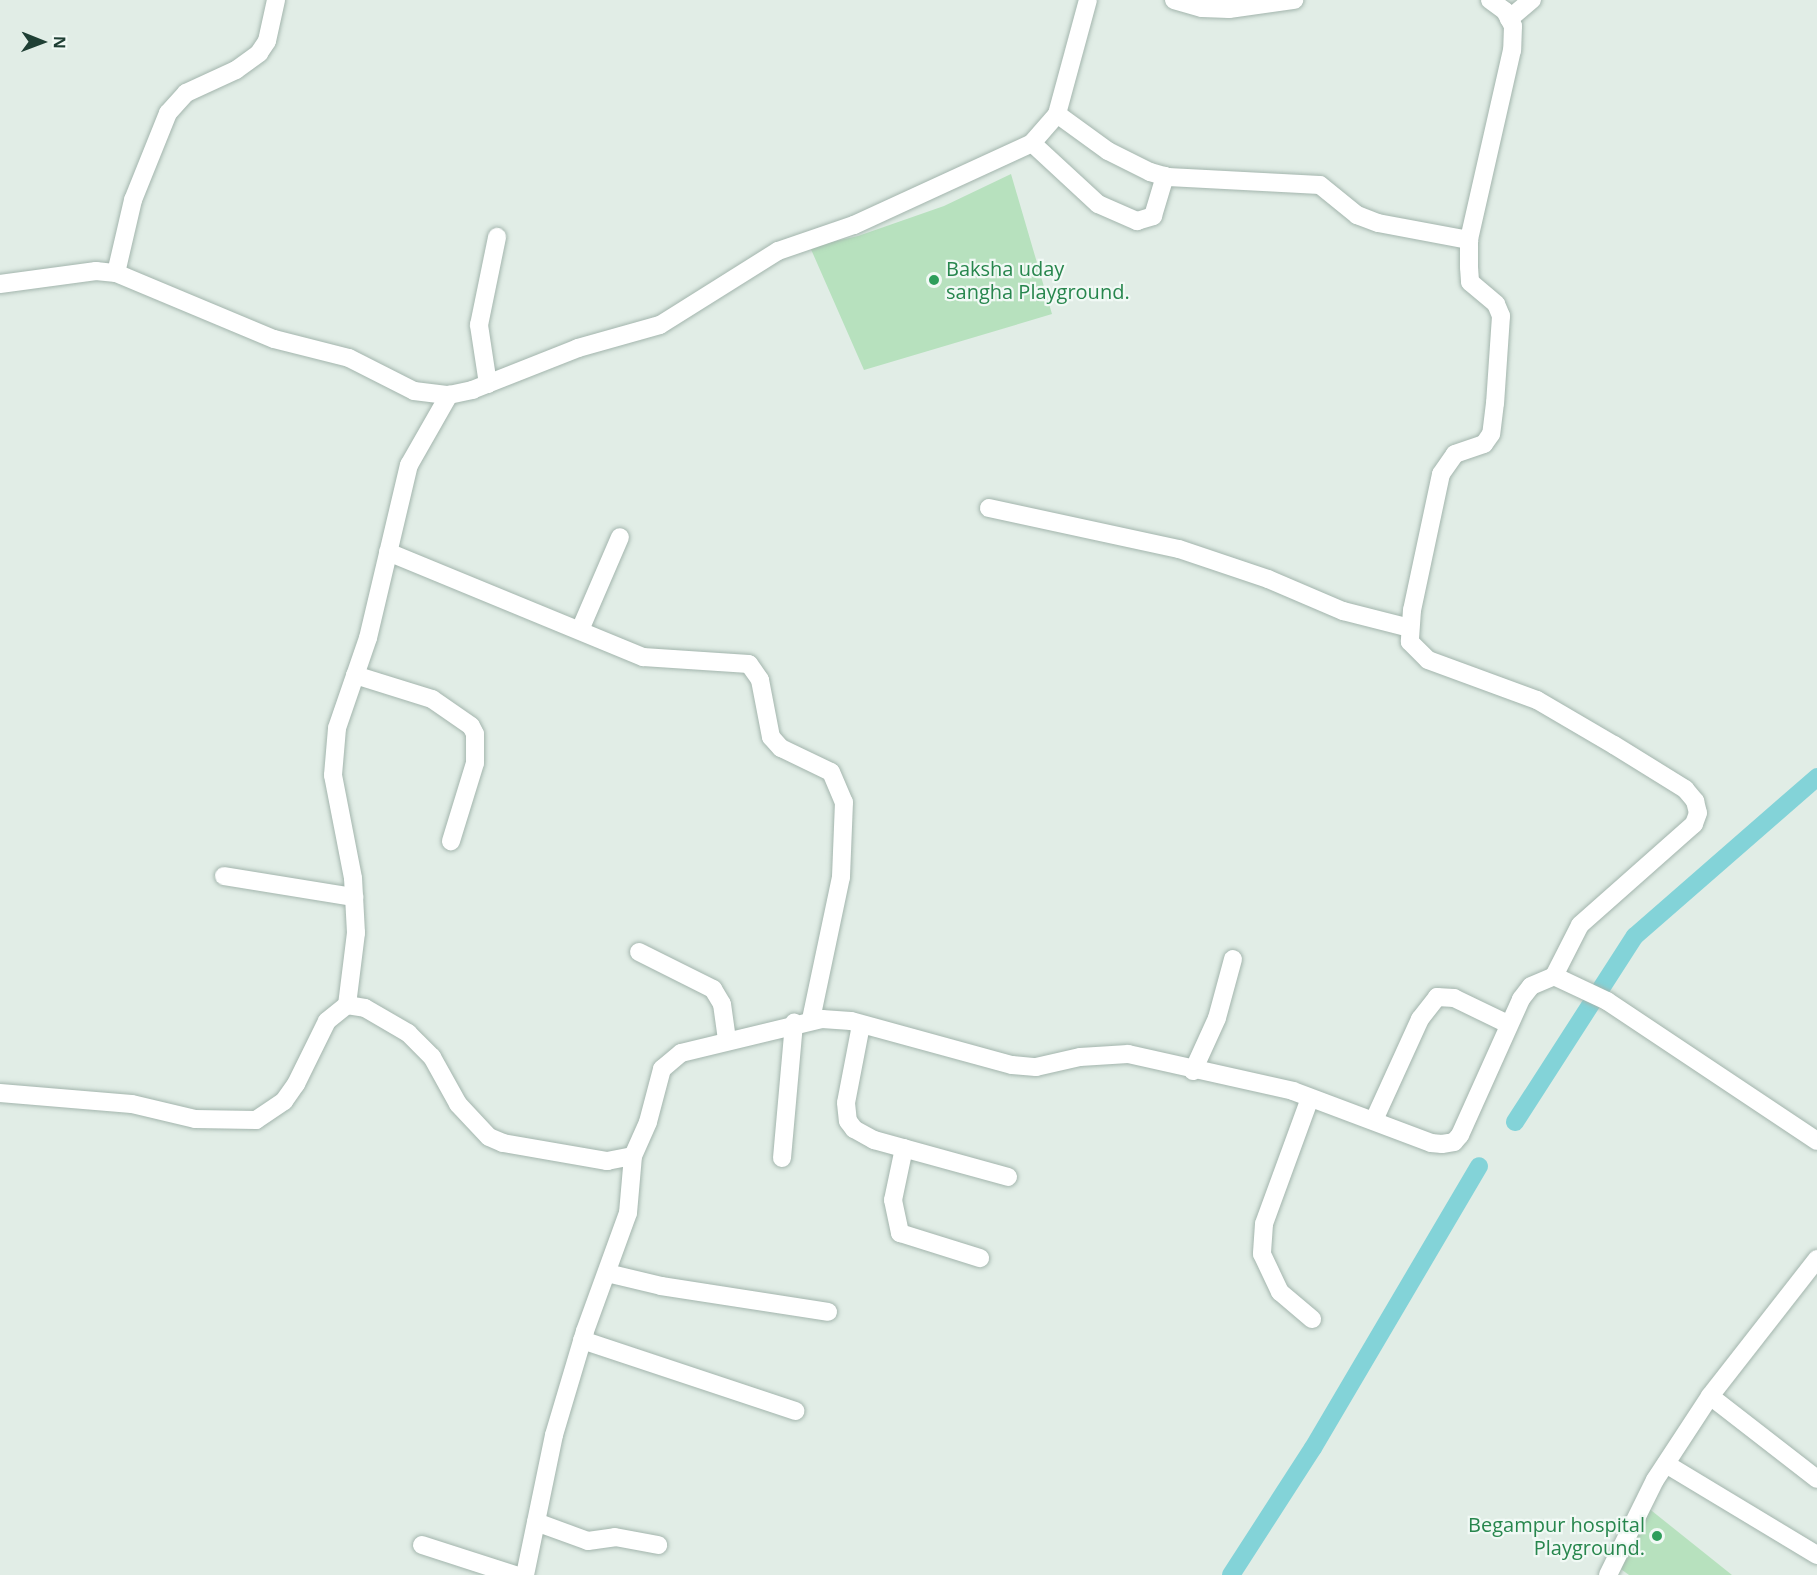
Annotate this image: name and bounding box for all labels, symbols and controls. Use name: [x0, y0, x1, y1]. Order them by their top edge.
north arrow: [12, 12, 72, 72]
text: N: [49, 36, 71, 49]
place label: Baksha uday sangha Playground.: [946, 256, 1130, 303]
marker: Baksha uday sangha Playground.: [927, 273, 941, 287]
place label: Begampur hospital Playground.: [1468, 1512, 1645, 1559]
marker: Begampur hospital Playground.: [1650, 1529, 1664, 1543]

